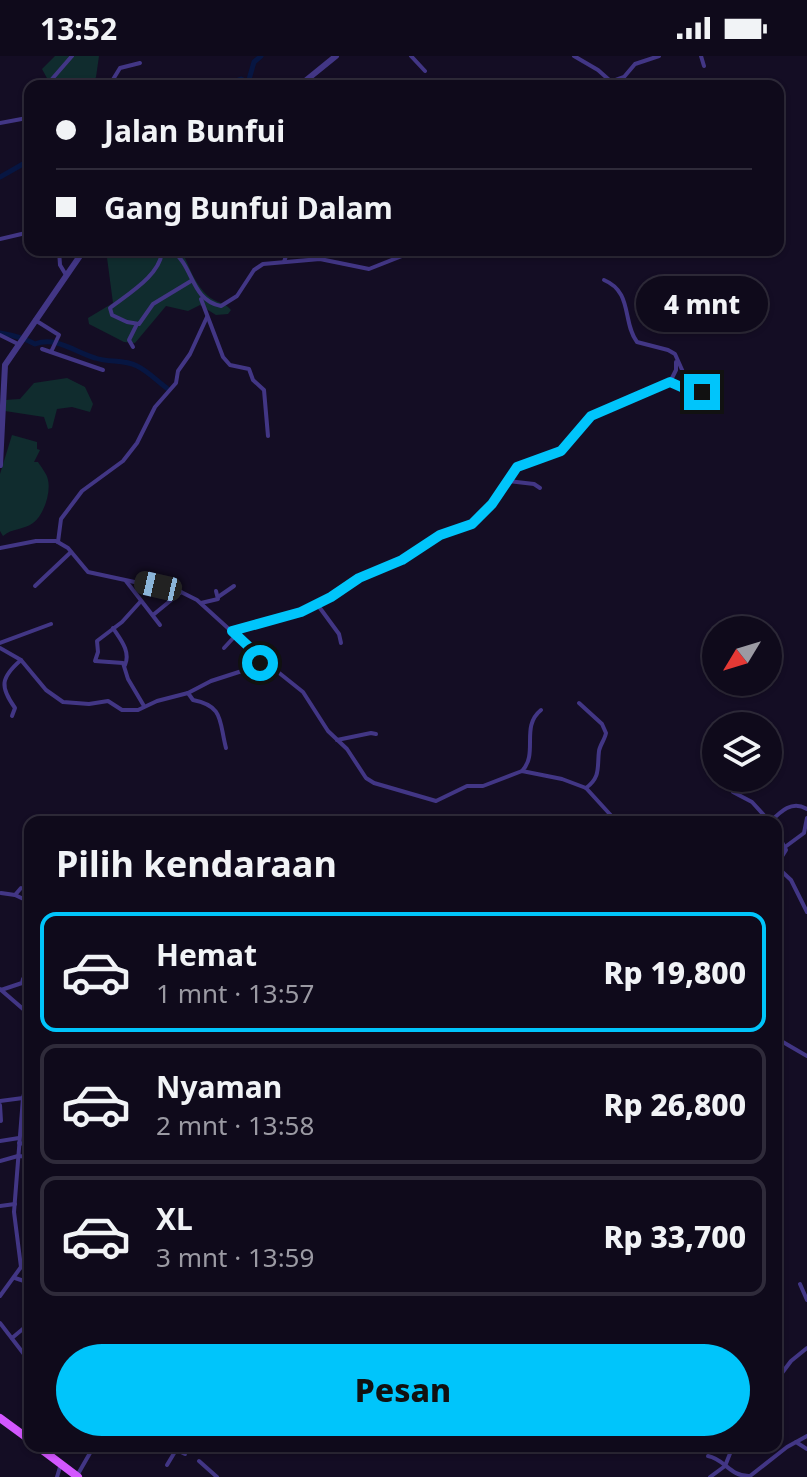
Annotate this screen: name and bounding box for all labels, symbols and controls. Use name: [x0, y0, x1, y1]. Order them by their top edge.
text: 13:52: [40, 8, 117, 49]
text: Jalan Bunfui: [104, 110, 285, 151]
text: Gang Bunfui Dalam: [104, 187, 393, 228]
callout: 4 mnt: [636, 276, 768, 332]
text: 4 mnt: [664, 286, 740, 322]
route end: [684, 374, 720, 410]
car: [132, 569, 184, 603]
north arrow: [702, 616, 782, 696]
map controls: [702, 616, 782, 792]
route start: [242, 645, 278, 681]
button: layers: [702, 712, 782, 792]
text: Pilih kendaraan: [56, 839, 337, 888]
text: Hemat: [156, 934, 257, 975]
icon: car: [60, 936, 132, 1008]
text: Rp 19,800: [604, 952, 746, 993]
text: 1 mnt · 13:57: [156, 975, 314, 1011]
text: Nyaman: [156, 1066, 282, 1107]
icon: car: [60, 1068, 132, 1140]
text: Rp 26,800: [604, 1084, 746, 1125]
text: 2 mnt · 13:58: [156, 1107, 314, 1143]
text: XL: [156, 1198, 193, 1239]
icon: car: [60, 1200, 132, 1272]
text: Rp 33,700: [604, 1216, 746, 1257]
text: 3 mnt · 13:59: [156, 1239, 314, 1275]
button: Pesan: [56, 1344, 750, 1436]

